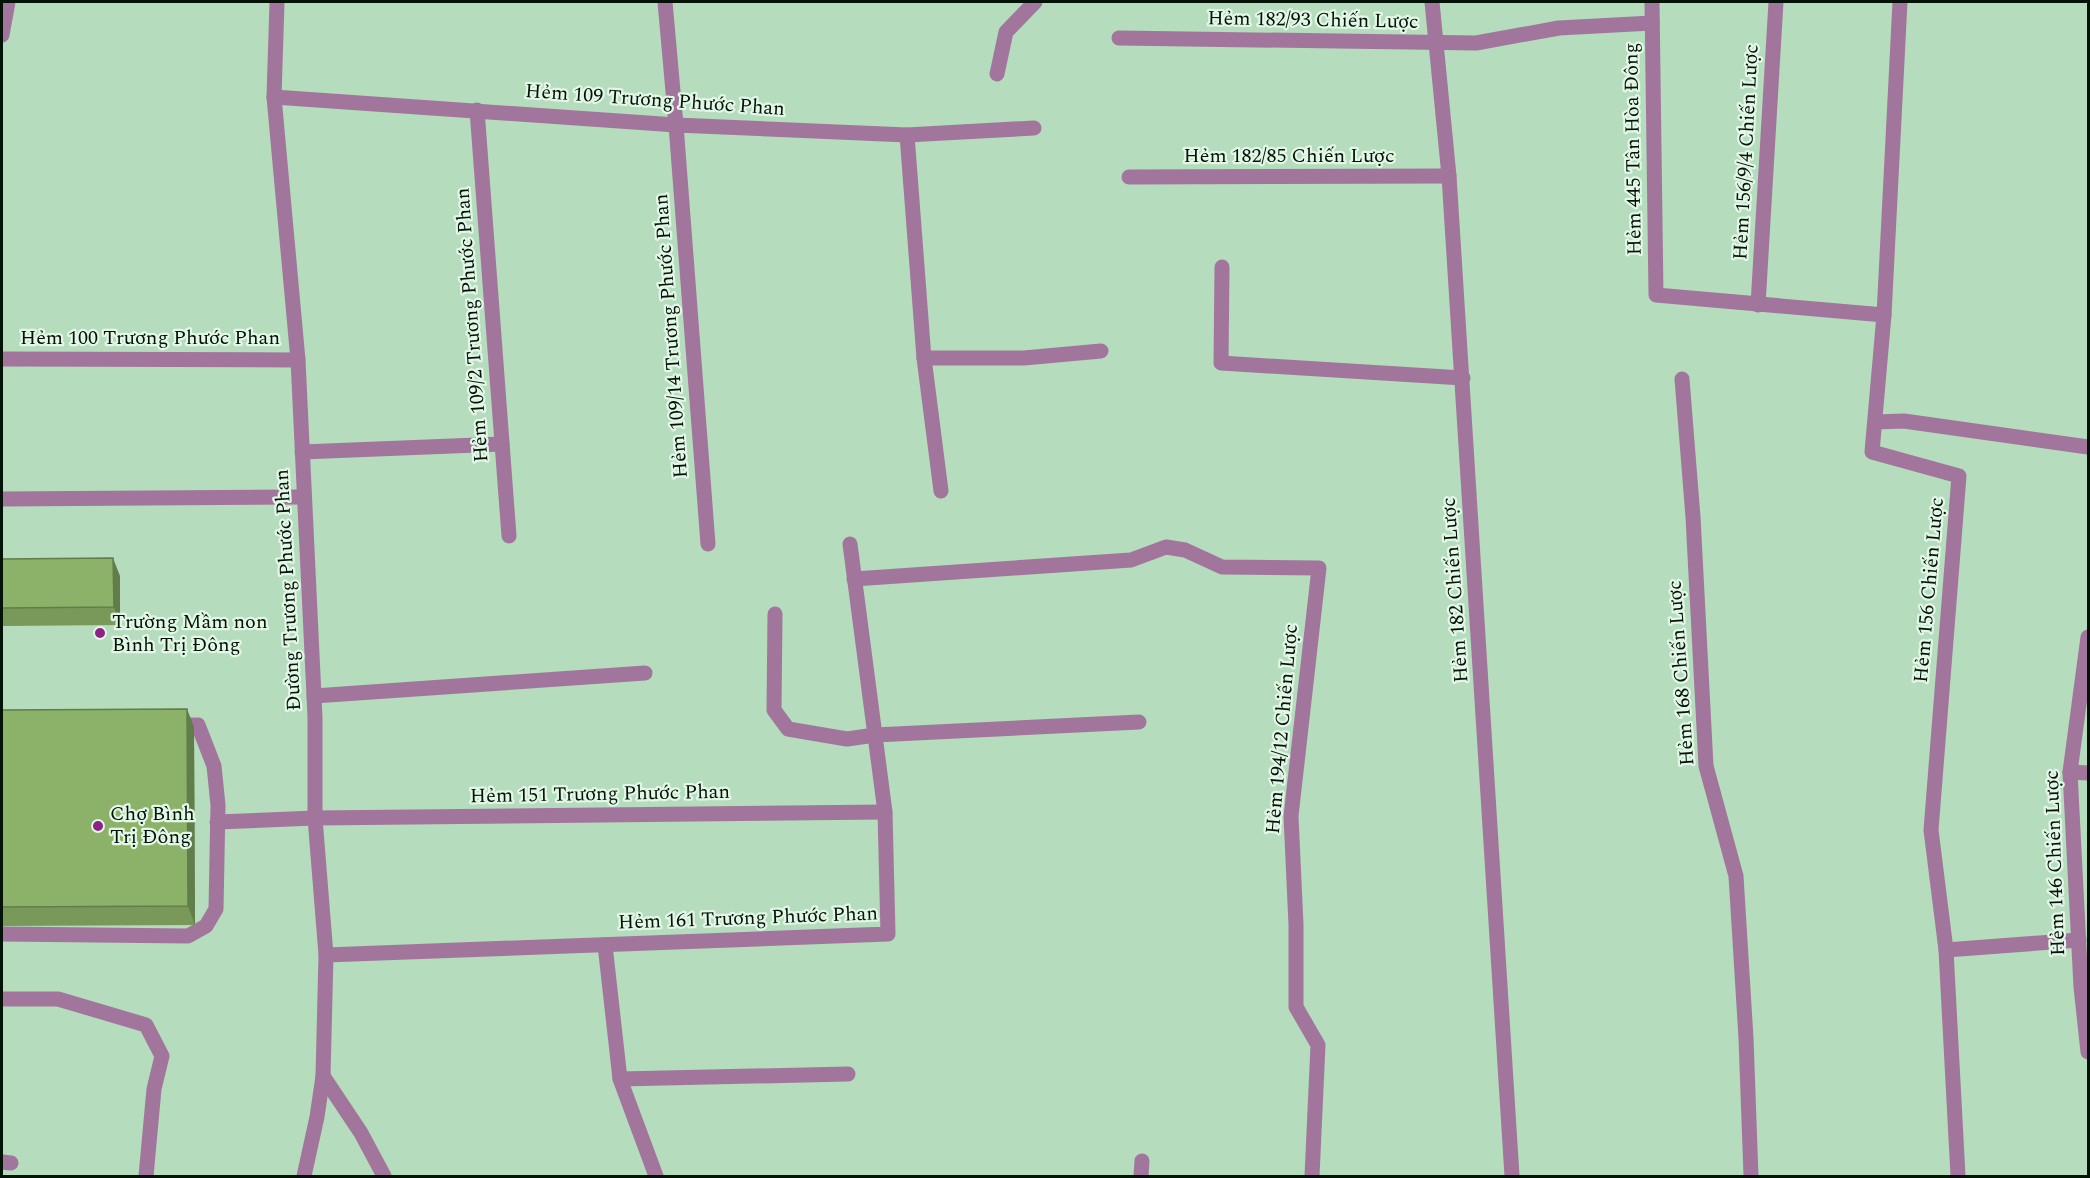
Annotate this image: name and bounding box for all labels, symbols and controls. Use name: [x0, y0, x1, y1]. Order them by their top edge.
street label: Hẻm 182/93 Chiến Lược: [1207, 3, 1419, 37]
street label: Hẻm 445 Tân Hòa Đông: [1616, 42, 1650, 256]
street label: Hẻm 156/9/4 Chiến Lược: [1725, 43, 1767, 261]
street label: Hẻm 109 Trương Phước Phan: [524, 76, 786, 124]
street label: Hẻm 182/85 Chiến Lược: [1184, 141, 1394, 171]
street label: Hẻm 109/2 Trương Phước Phan: [447, 187, 497, 463]
street label: Hẻm 109/14 Trương Phước Phan: [646, 193, 696, 479]
street label: Hẻm 100 Trương Phước Phan: [20, 323, 280, 353]
street label: Đường Trương Phước Phan: [267, 468, 309, 712]
street label: Hẻm 182 Chiến Lược: [1434, 496, 1476, 684]
street label: Hẻm 156 Chiến Lược: [1906, 496, 1952, 684]
street label: Hẻm 168 Chiến Lược: [1660, 579, 1702, 767]
place label: Trường Mầm non Bình Trị Đông: [112, 607, 268, 660]
street label: Hẻm 194/12 Chiến Lược: [1258, 623, 1306, 835]
marker: Trường Mầm non Bình Trị Đông: [93, 626, 107, 640]
street label: Hẻm 146 Chiến Lược: [2037, 770, 2073, 956]
street label: Hẻm 151 Trương Phước Phan: [470, 777, 730, 811]
place label: Chợ Bình Trị Đông: [110, 799, 195, 852]
marker: Chợ Bình Trị Đông: [91, 819, 105, 833]
street label: Hẻm 161 Trương Phước Phan: [618, 898, 878, 938]

